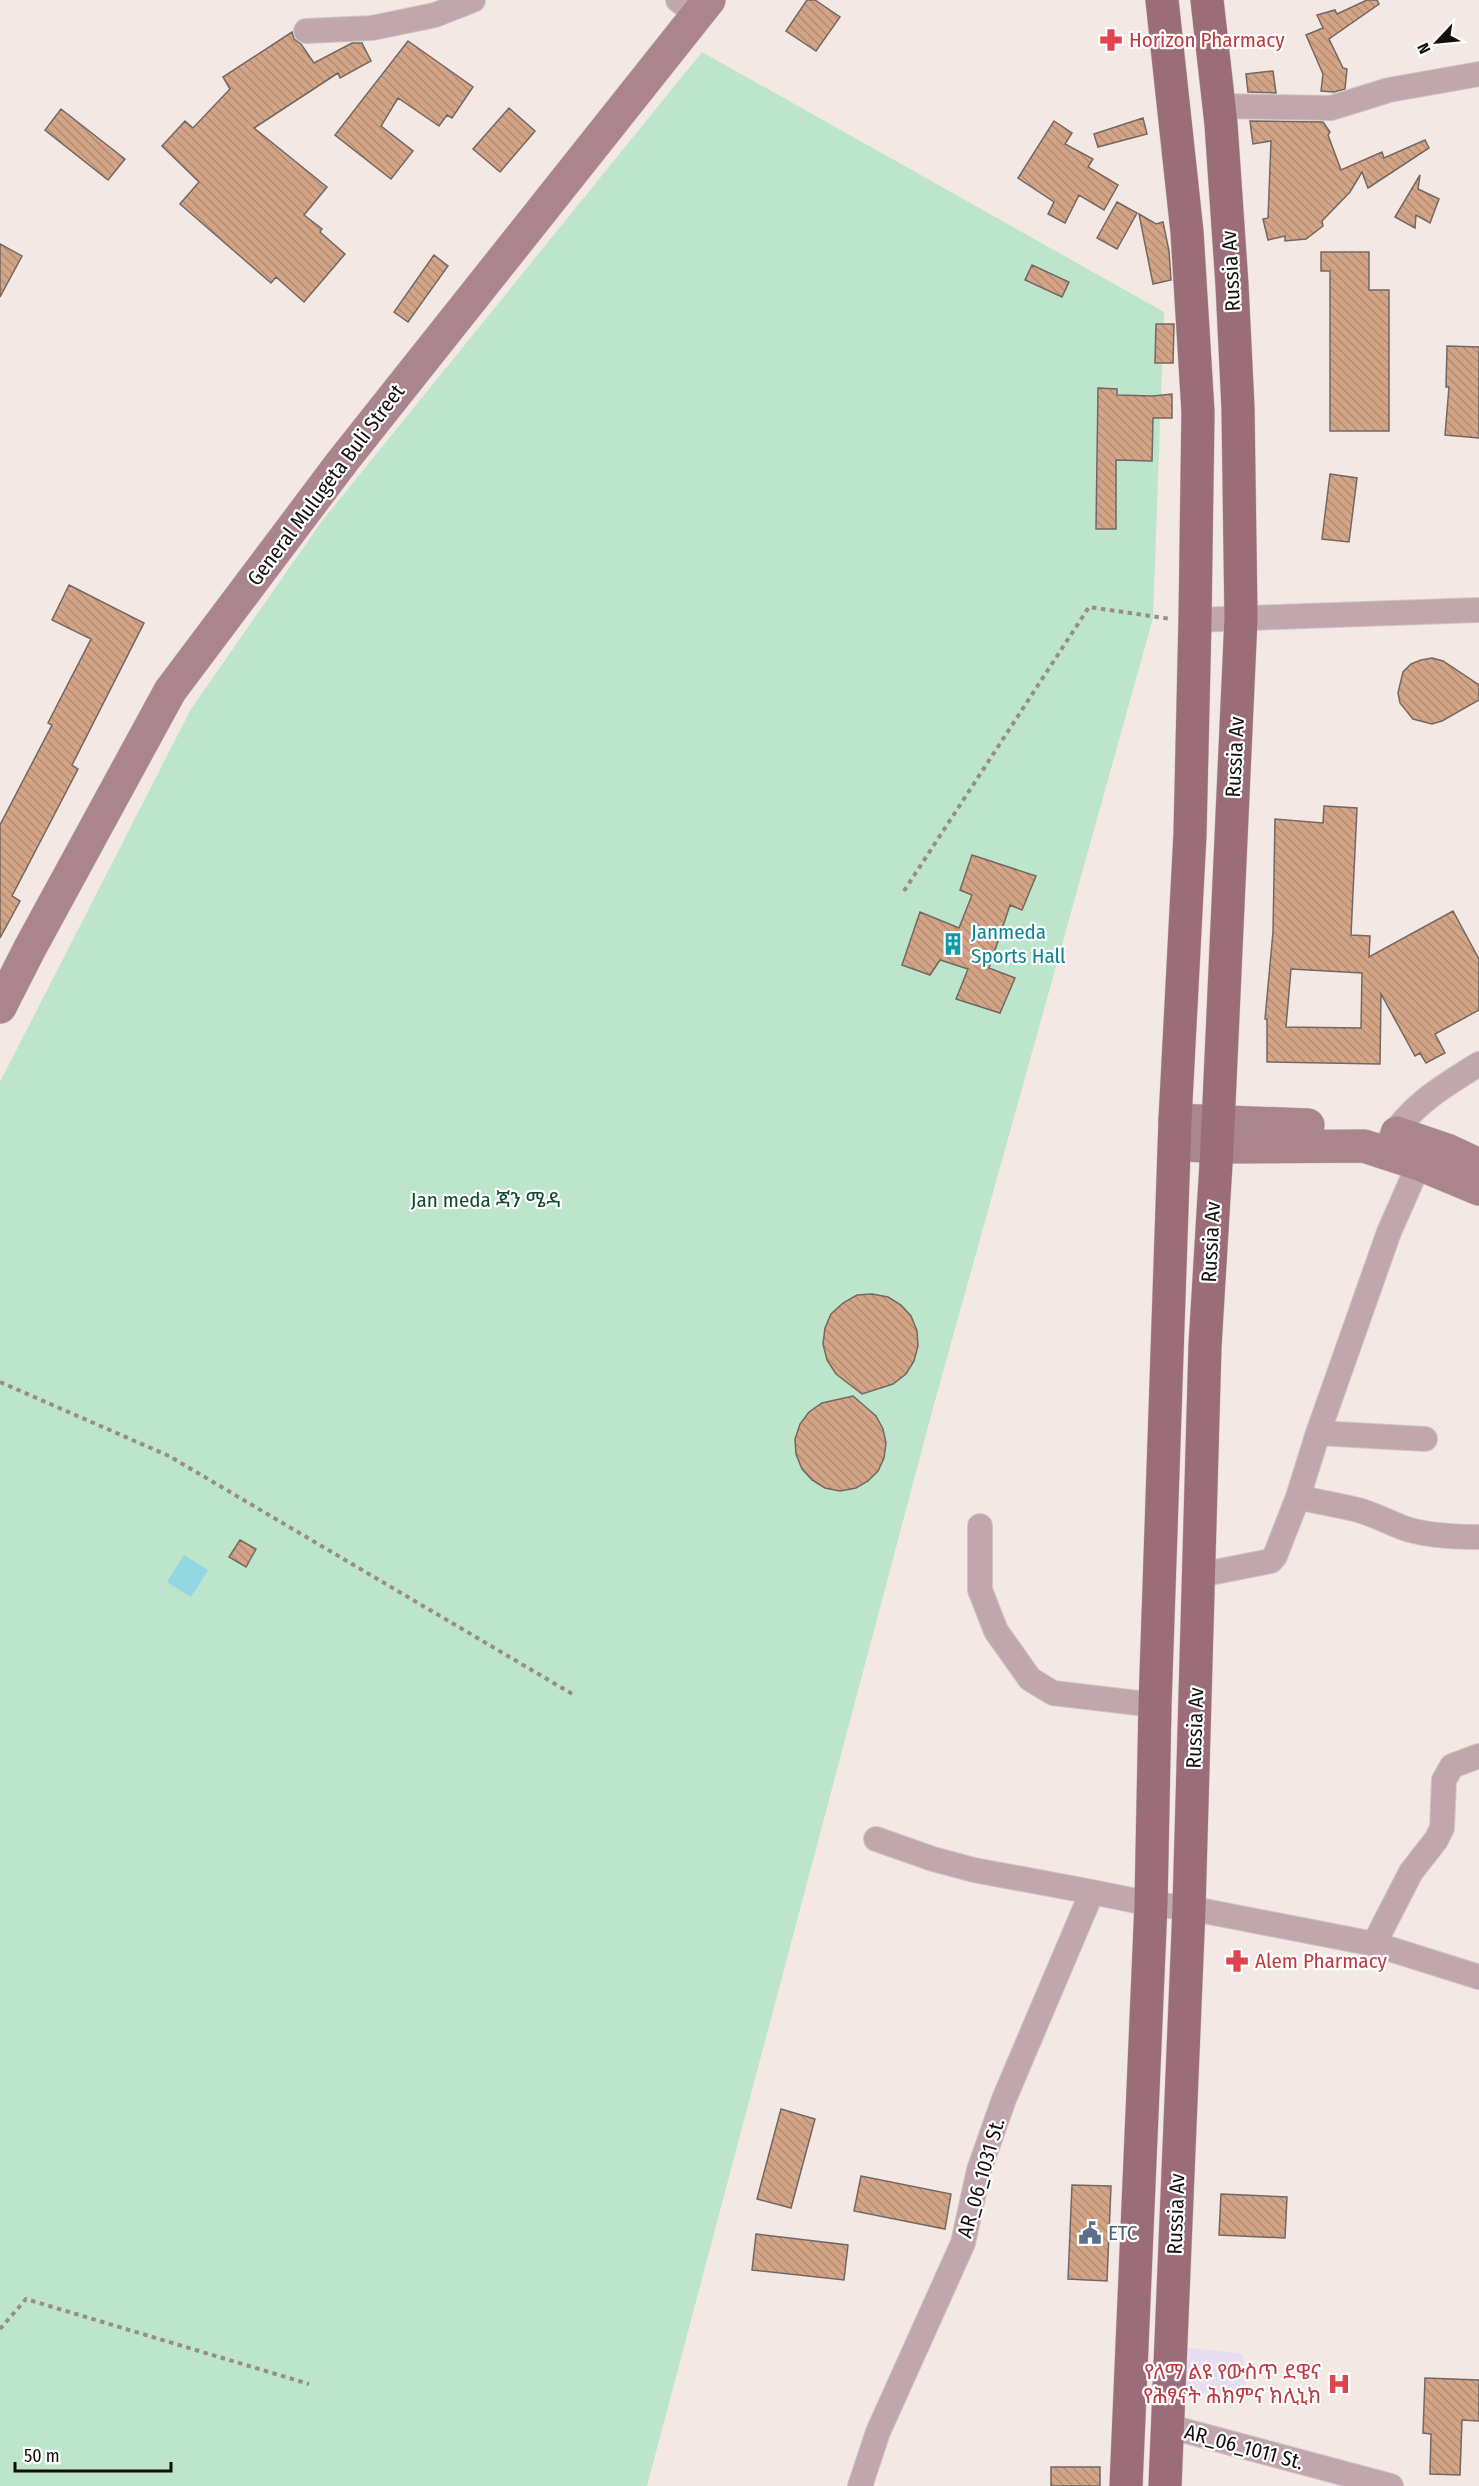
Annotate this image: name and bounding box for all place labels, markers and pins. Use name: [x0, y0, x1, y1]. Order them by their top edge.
pharmacy icon: Horizon Pharmacy: [1098, 27, 1124, 53]
place label: Horizon Pharmacy: [1129, 27, 1285, 53]
place label: Janmeda Sports Hall: [971, 919, 1066, 969]
building icon: Janmeda Sports Hall: [940, 931, 966, 957]
pharmacy icon: Alem Pharmacy: [1224, 1948, 1250, 1974]
place label: Alem Pharmacy: [1255, 1948, 1388, 1974]
public building icon: ETC: [1077, 2220, 1103, 2246]
place label: ETC: [1108, 2220, 1138, 2246]
place label: የለማ ልዩ የውስጥ ደዌና የሕፃናት ሕክምና ክሊኒክ: [1143, 2359, 1321, 2409]
hospital icon: የለማ ልዩ የውስጥ ደዌና የሕፃናት ሕክምና ክሊኒክ: [1326, 2371, 1352, 2397]

